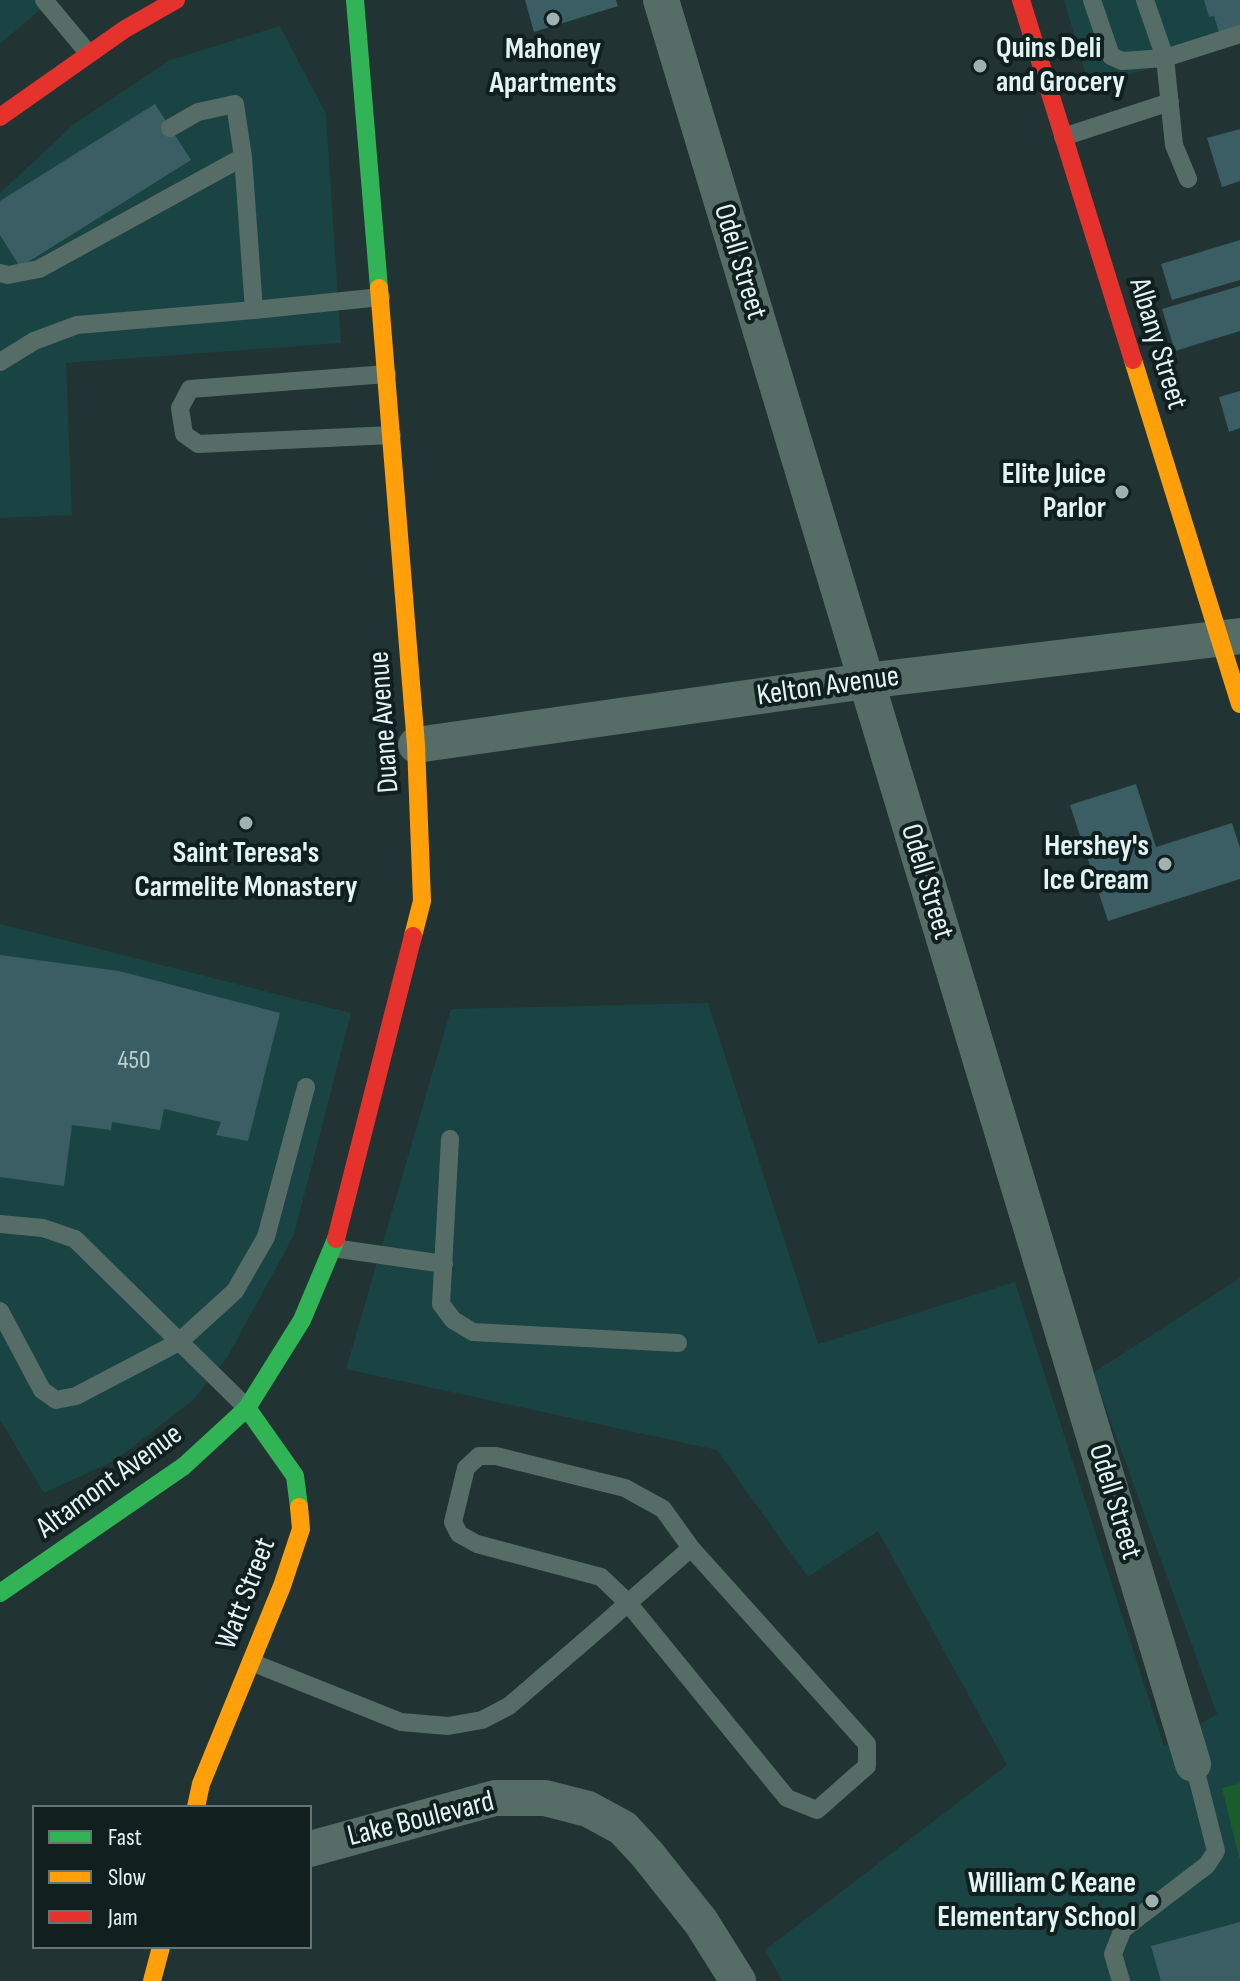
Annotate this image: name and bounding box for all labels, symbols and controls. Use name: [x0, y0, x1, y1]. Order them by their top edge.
marker: Mahoney Apartments: [544, 10, 562, 28]
place label: Quins Deli and Grocery: [996, 31, 1125, 102]
place label: Mahoney Apartments: [489, 32, 617, 102]
marker: Quins Deli and Grocery: [971, 57, 989, 75]
street label: Odell Street: [704, 200, 774, 324]
street label: Albany Street: [1120, 274, 1194, 414]
place label: Elite Juice Parlor: [1002, 457, 1106, 528]
marker: Elite Juice Parlor: [1113, 483, 1131, 501]
street label: Duane Avenue: [362, 650, 408, 794]
street label: Kelton Avenue: [755, 659, 901, 715]
marker: Saint Teresa's Carmelite Monastery: [237, 814, 255, 832]
street label: Odell Street: [891, 820, 961, 944]
place label: Hershey's Ice Cream: [1043, 829, 1149, 900]
place label: Saint Teresa's Carmelite Monastery: [135, 836, 357, 906]
marker: Hershey's Ice Cream: [1156, 855, 1174, 873]
house number: 450: [118, 1045, 150, 1077]
street label: Altamont Avenue: [30, 1417, 190, 1547]
street label: Odell Street: [1079, 1440, 1149, 1564]
street label: Watt Street: [209, 1533, 285, 1655]
street label: Lake Boulevard: [344, 1784, 498, 1856]
legend: [32, 1805, 312, 1949]
text: Fast: [108, 1823, 142, 1852]
text: Slow: [108, 1863, 146, 1892]
place label: William C Keane Elementary School: [937, 1866, 1136, 1936]
marker: William C Keane Elementary School: [1143, 1892, 1161, 1910]
text: Jam: [108, 1903, 138, 1932]

